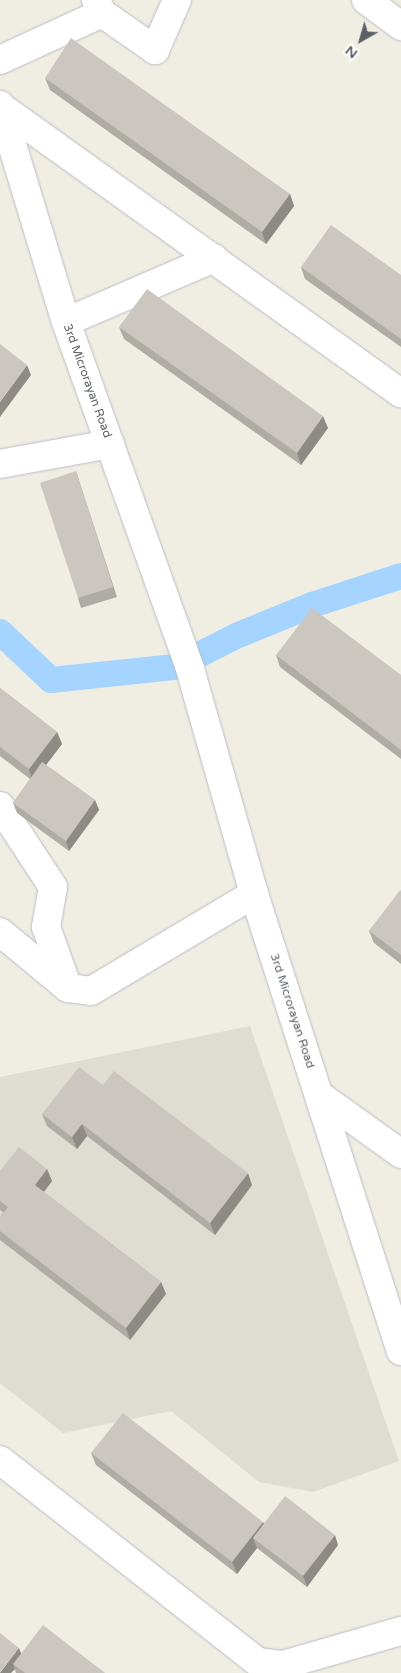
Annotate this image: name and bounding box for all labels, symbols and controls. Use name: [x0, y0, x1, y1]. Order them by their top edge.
north arrow: [336, 15, 386, 65]
text: N: [342, 42, 361, 62]
street label: 3rd Microrayan Road: [60, 322, 114, 440]
street label: 3rd Microrayan Road: [267, 952, 317, 1070]

